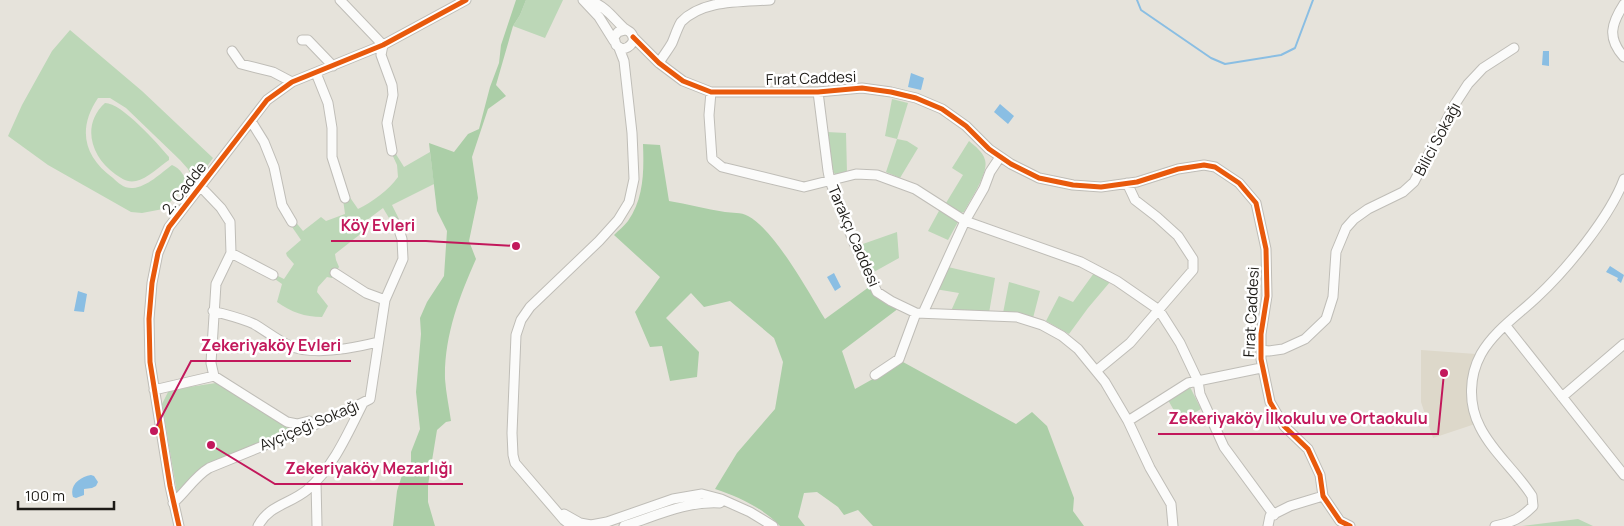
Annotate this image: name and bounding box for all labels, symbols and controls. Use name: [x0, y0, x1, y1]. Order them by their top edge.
street label: Fırat Caddesi: [765, 66, 857, 90]
street label: Bilici Sokağı: [1409, 99, 1465, 179]
street label: 2. Cadde: [157, 157, 211, 218]
street label: Tarakçı Caddesi: [823, 182, 885, 290]
callout: Köy Evleri: [331, 210, 426, 241]
text: Köy Evleri: [341, 214, 415, 236]
street label: Fırat Caddesi: [1238, 266, 1264, 358]
callout: Zekeriyaköy Evleri: [191, 330, 351, 361]
text: Zekeriyaköy Evleri: [201, 334, 341, 356]
street label: Ayçiçeği Sokağı: [256, 395, 362, 455]
callout: Zekeriyaköy İlkokulu ve Ortaokulu: [1158, 403, 1438, 434]
text: Zekeriyaköy İlkokulu ve Ortaokulu: [1168, 407, 1428, 429]
callout: Zekeriyaköy Mezarlığı: [275, 453, 463, 484]
text: Zekeriyaköy Mezarlığı: [285, 457, 453, 479]
scale bar: [18, 478, 114, 510]
text: 100 m: [25, 485, 65, 506]

